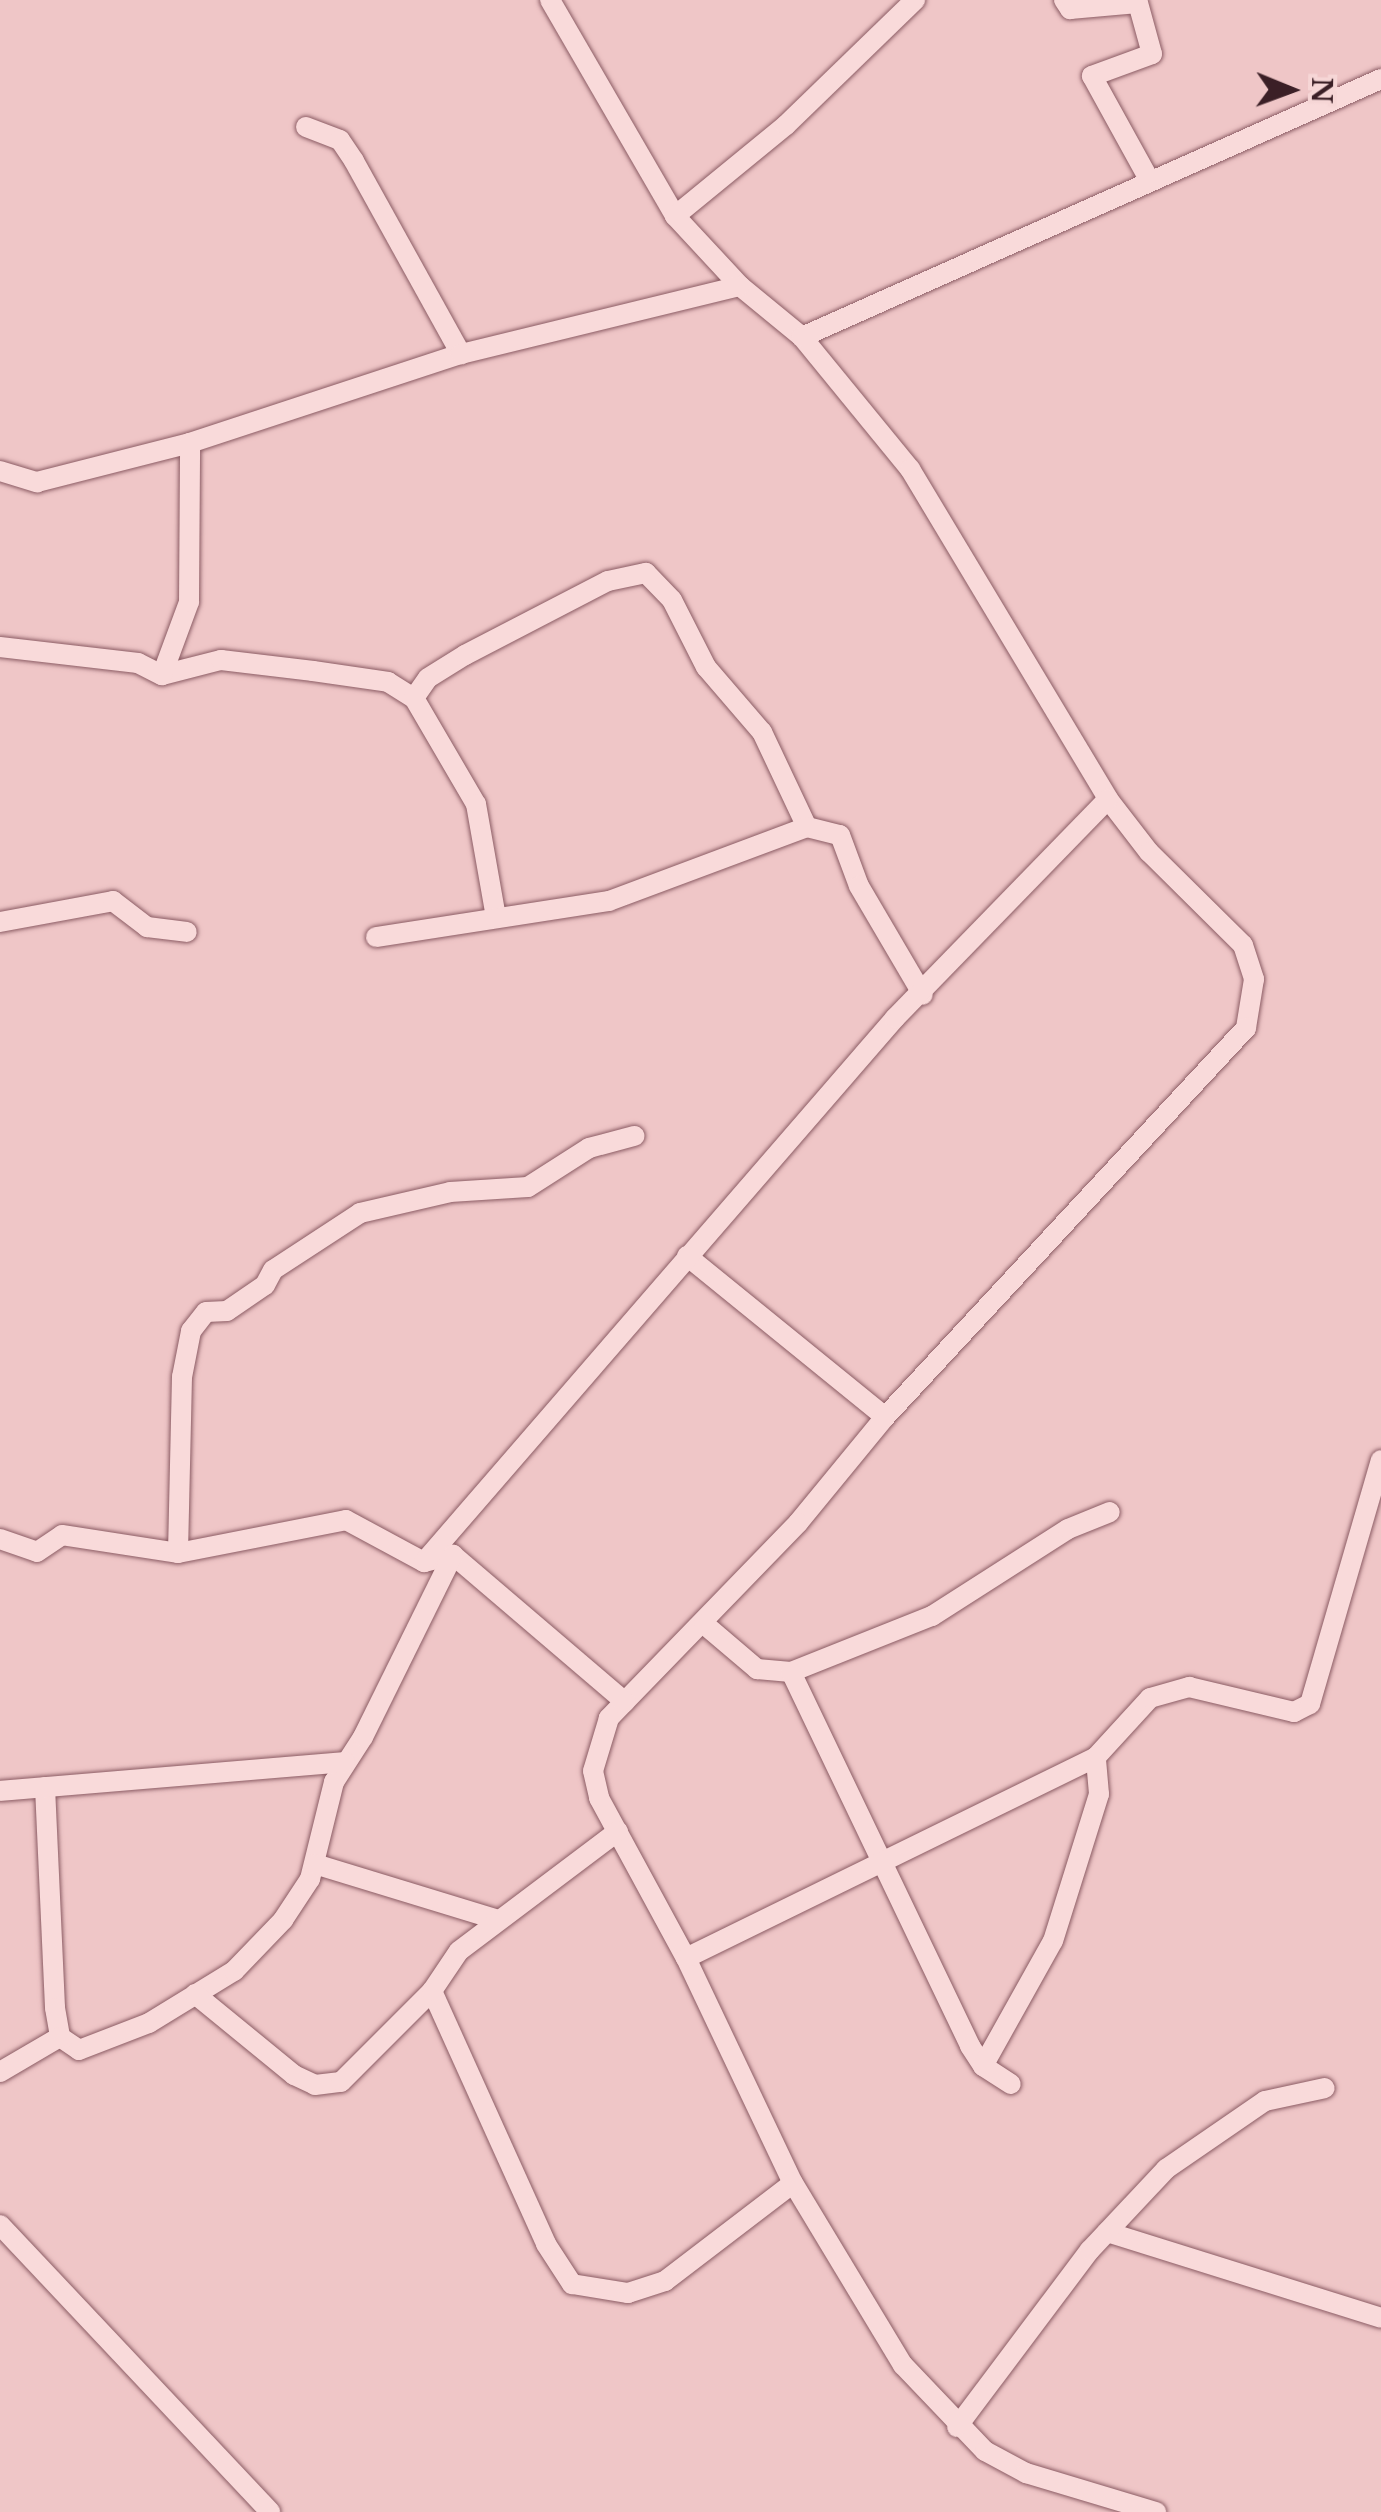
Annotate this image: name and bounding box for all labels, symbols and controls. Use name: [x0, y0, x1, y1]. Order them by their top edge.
north arrow: [1241, 40, 1341, 140]
text: N: [1304, 77, 1339, 104]

